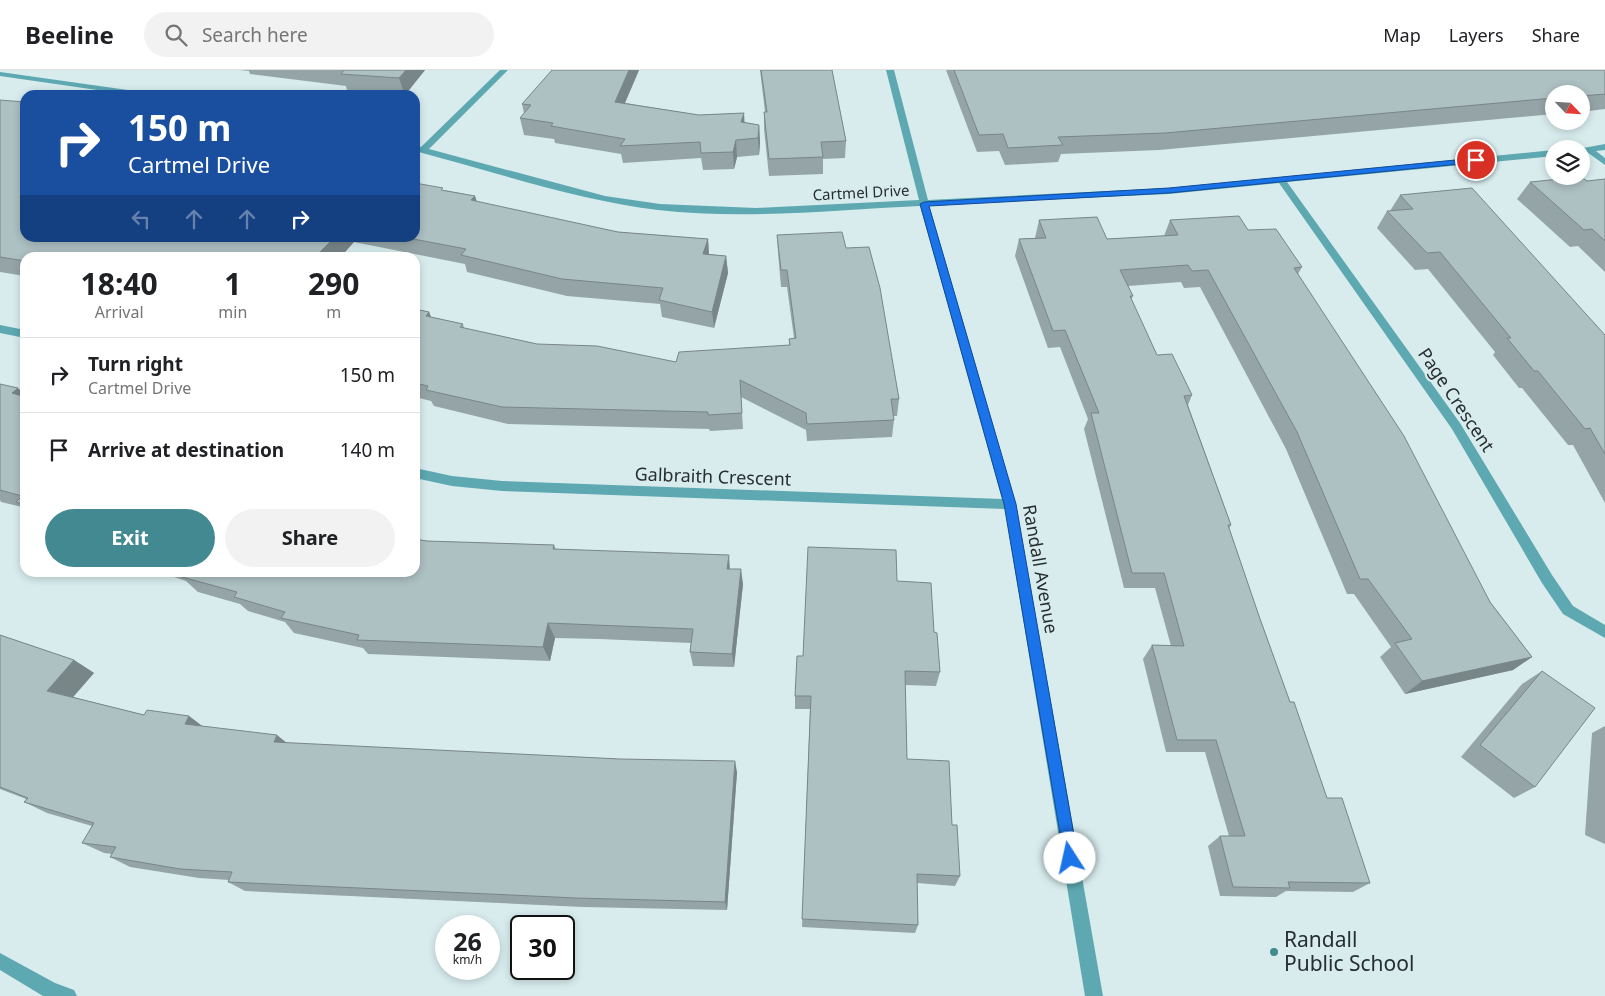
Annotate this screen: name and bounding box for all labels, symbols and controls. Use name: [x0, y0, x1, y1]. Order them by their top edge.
search box: [144, 12, 494, 57]
text: Beeline: [25, 18, 114, 51]
icon: search: [162, 21, 190, 49]
text: Search here: [202, 22, 308, 48]
text: Map: [1383, 23, 1421, 47]
text: Layers: [1449, 23, 1504, 47]
text: Share: [1532, 23, 1580, 47]
north arrow: [1545, 85, 1590, 130]
map controls: [1545, 85, 1590, 185]
text: 150 m: [128, 104, 231, 151]
icon: right: [45, 110, 110, 175]
pin: [1455, 139, 1497, 181]
button: layers: [1545, 140, 1590, 185]
icon: arrive: [1462, 146, 1490, 174]
text: Cartmel Drive: [128, 149, 270, 179]
street label: Cartmel Drive: [812, 179, 910, 205]
icon: left: [127, 205, 155, 233]
icon: ahead: [180, 205, 208, 233]
icon: ahead: [233, 205, 261, 233]
icon: right: [286, 205, 314, 233]
text: 18:40: [81, 263, 158, 304]
text: 1: [224, 263, 241, 304]
text: 290: [308, 263, 359, 304]
text: Arrival: [95, 301, 144, 323]
text: min: [218, 301, 247, 323]
text: m: [326, 301, 341, 323]
street label: Page Crescent: [1413, 343, 1501, 457]
text: Turn right: [88, 351, 183, 377]
icon: right: [45, 361, 73, 389]
text: 150 m: [340, 362, 395, 388]
text: Cartmel Drive: [88, 377, 191, 399]
icon: arrive: [45, 436, 73, 464]
text: Arrive at destination: [88, 437, 284, 463]
text: 140 m: [340, 437, 395, 463]
street label: Galbraith Crescent: [634, 461, 792, 491]
street label: Randall Avenue: [1018, 502, 1064, 635]
button: Exit: [45, 509, 215, 567]
button: Share: [225, 509, 395, 567]
position arrow: [1043, 831, 1095, 883]
speed limit sign: 30: [510, 915, 575, 980]
text: 26: [453, 924, 482, 958]
place label: Randall Public School: [1284, 925, 1414, 977]
marker: Randall Public School: [1268, 946, 1280, 958]
text: km/h: [453, 951, 482, 968]

